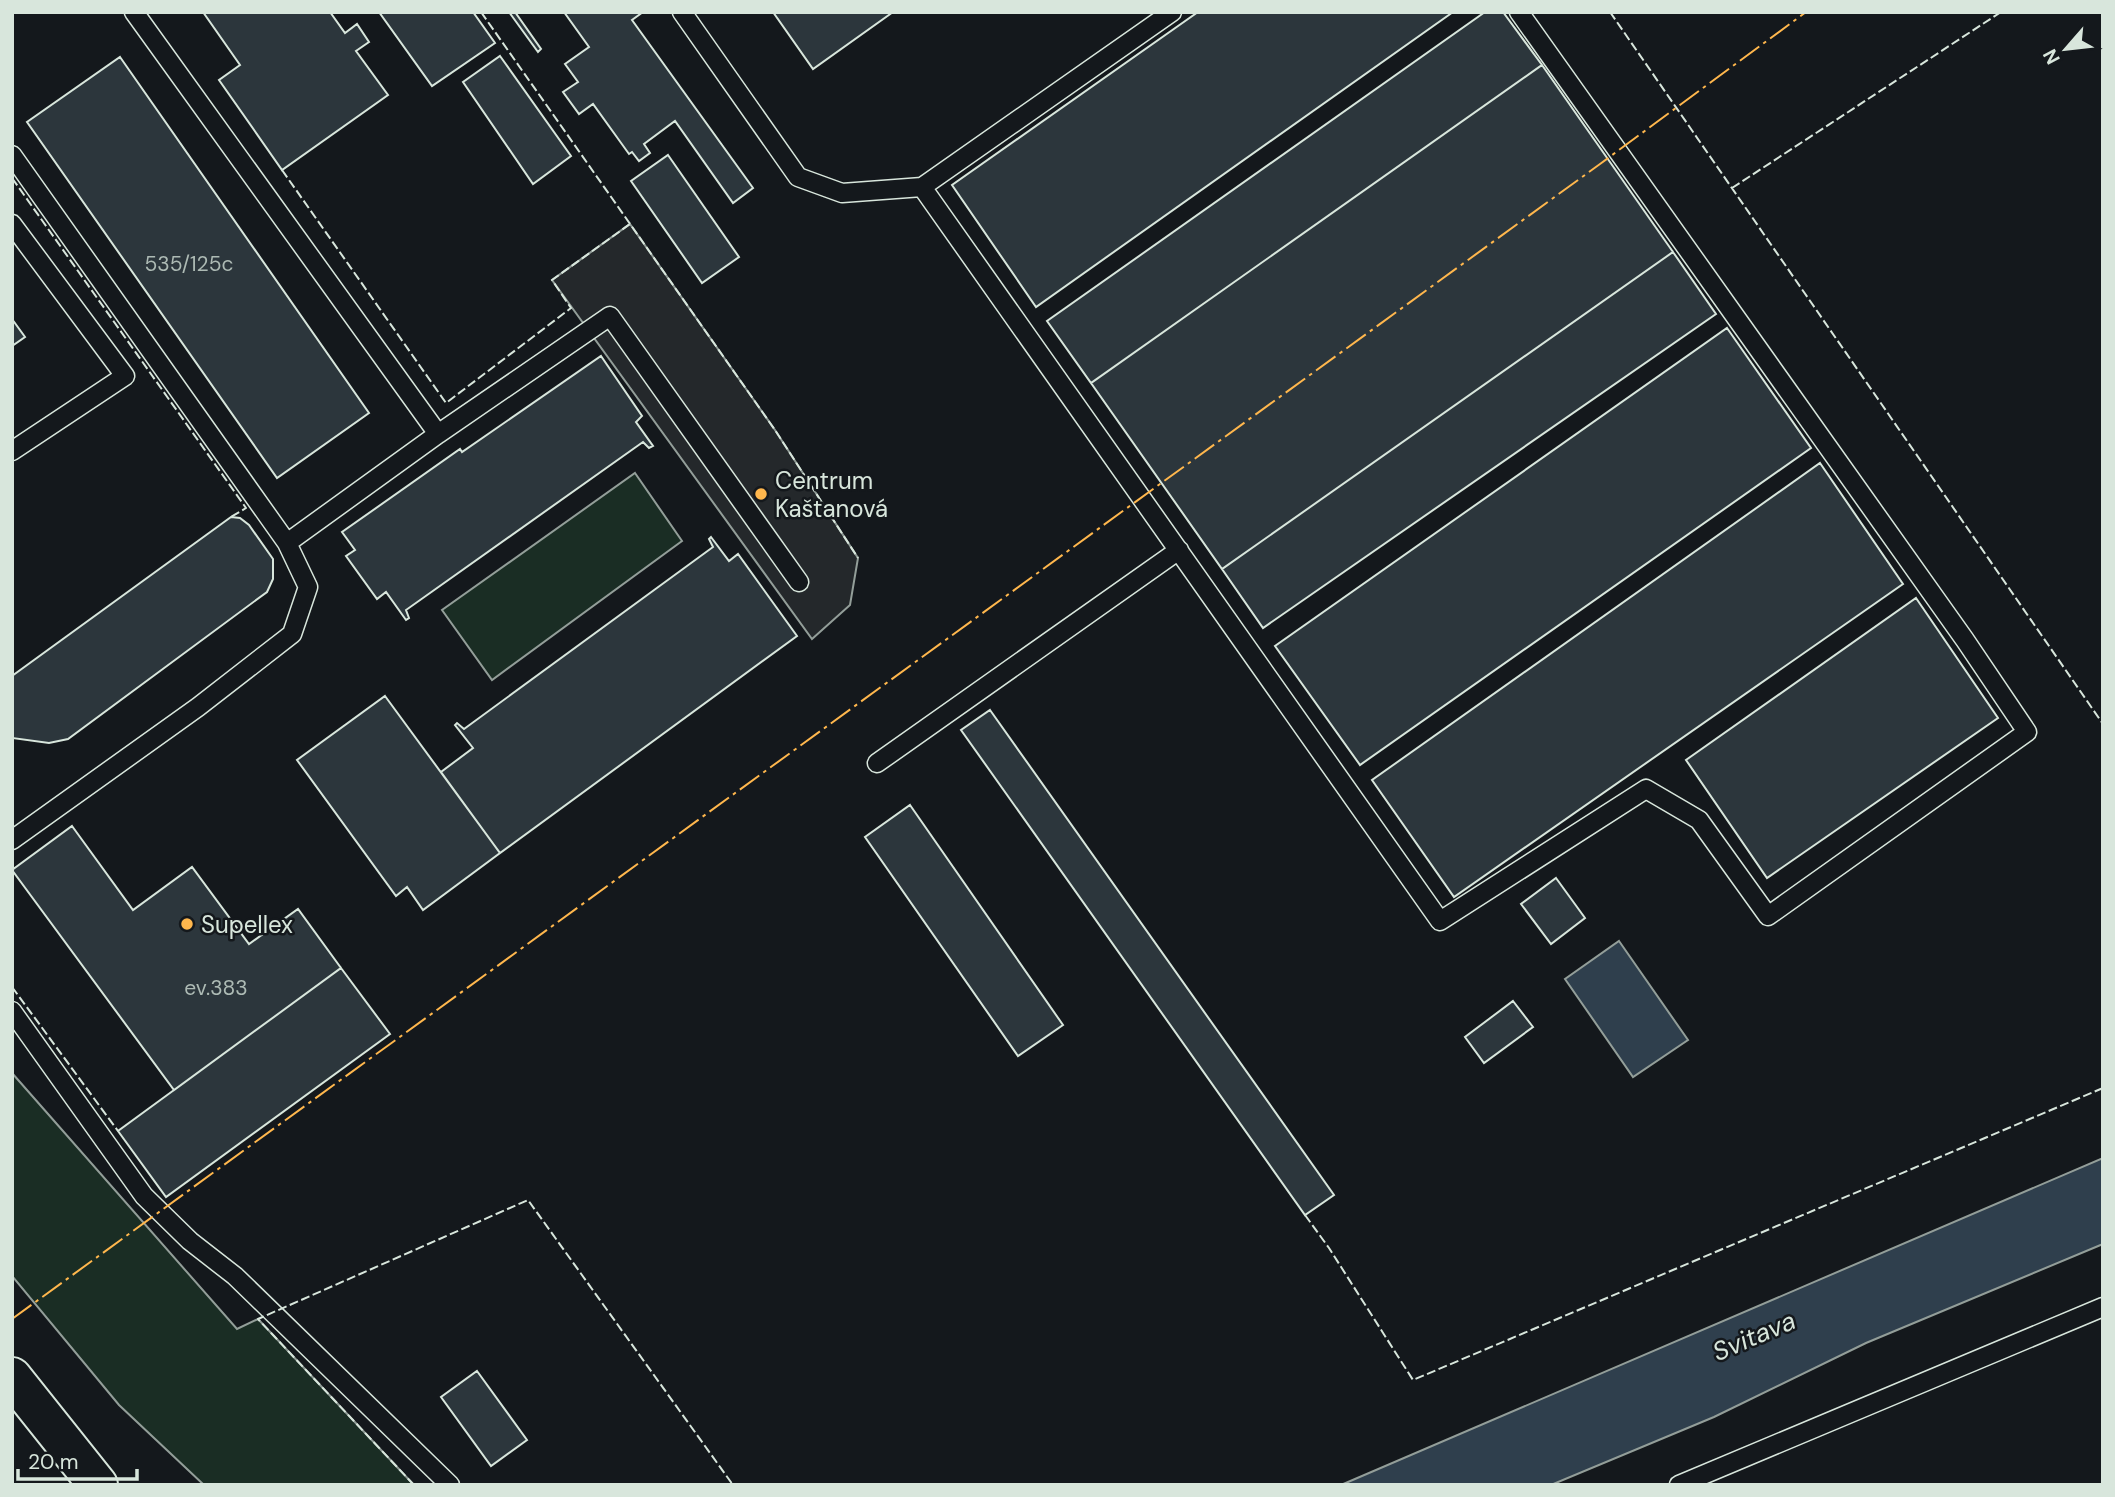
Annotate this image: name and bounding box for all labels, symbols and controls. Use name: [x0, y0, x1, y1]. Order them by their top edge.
north arrow: [2031, 14, 2101, 84]
text: N: [2037, 45, 2066, 69]
house number: 535/125c: [144, 250, 234, 278]
place label: Centrum Kaštanová: [775, 465, 888, 524]
marker: Centrum Kaštanová: [753, 486, 769, 502]
place label: Supellex: [201, 909, 293, 940]
marker: Supellex: [179, 916, 195, 932]
house number: ev.383: [184, 974, 248, 1002]
water label: Svitava: [1707, 1303, 1801, 1369]
scale bar: [18, 1438, 136, 1482]
text: 20 m: [28, 1448, 79, 1476]

